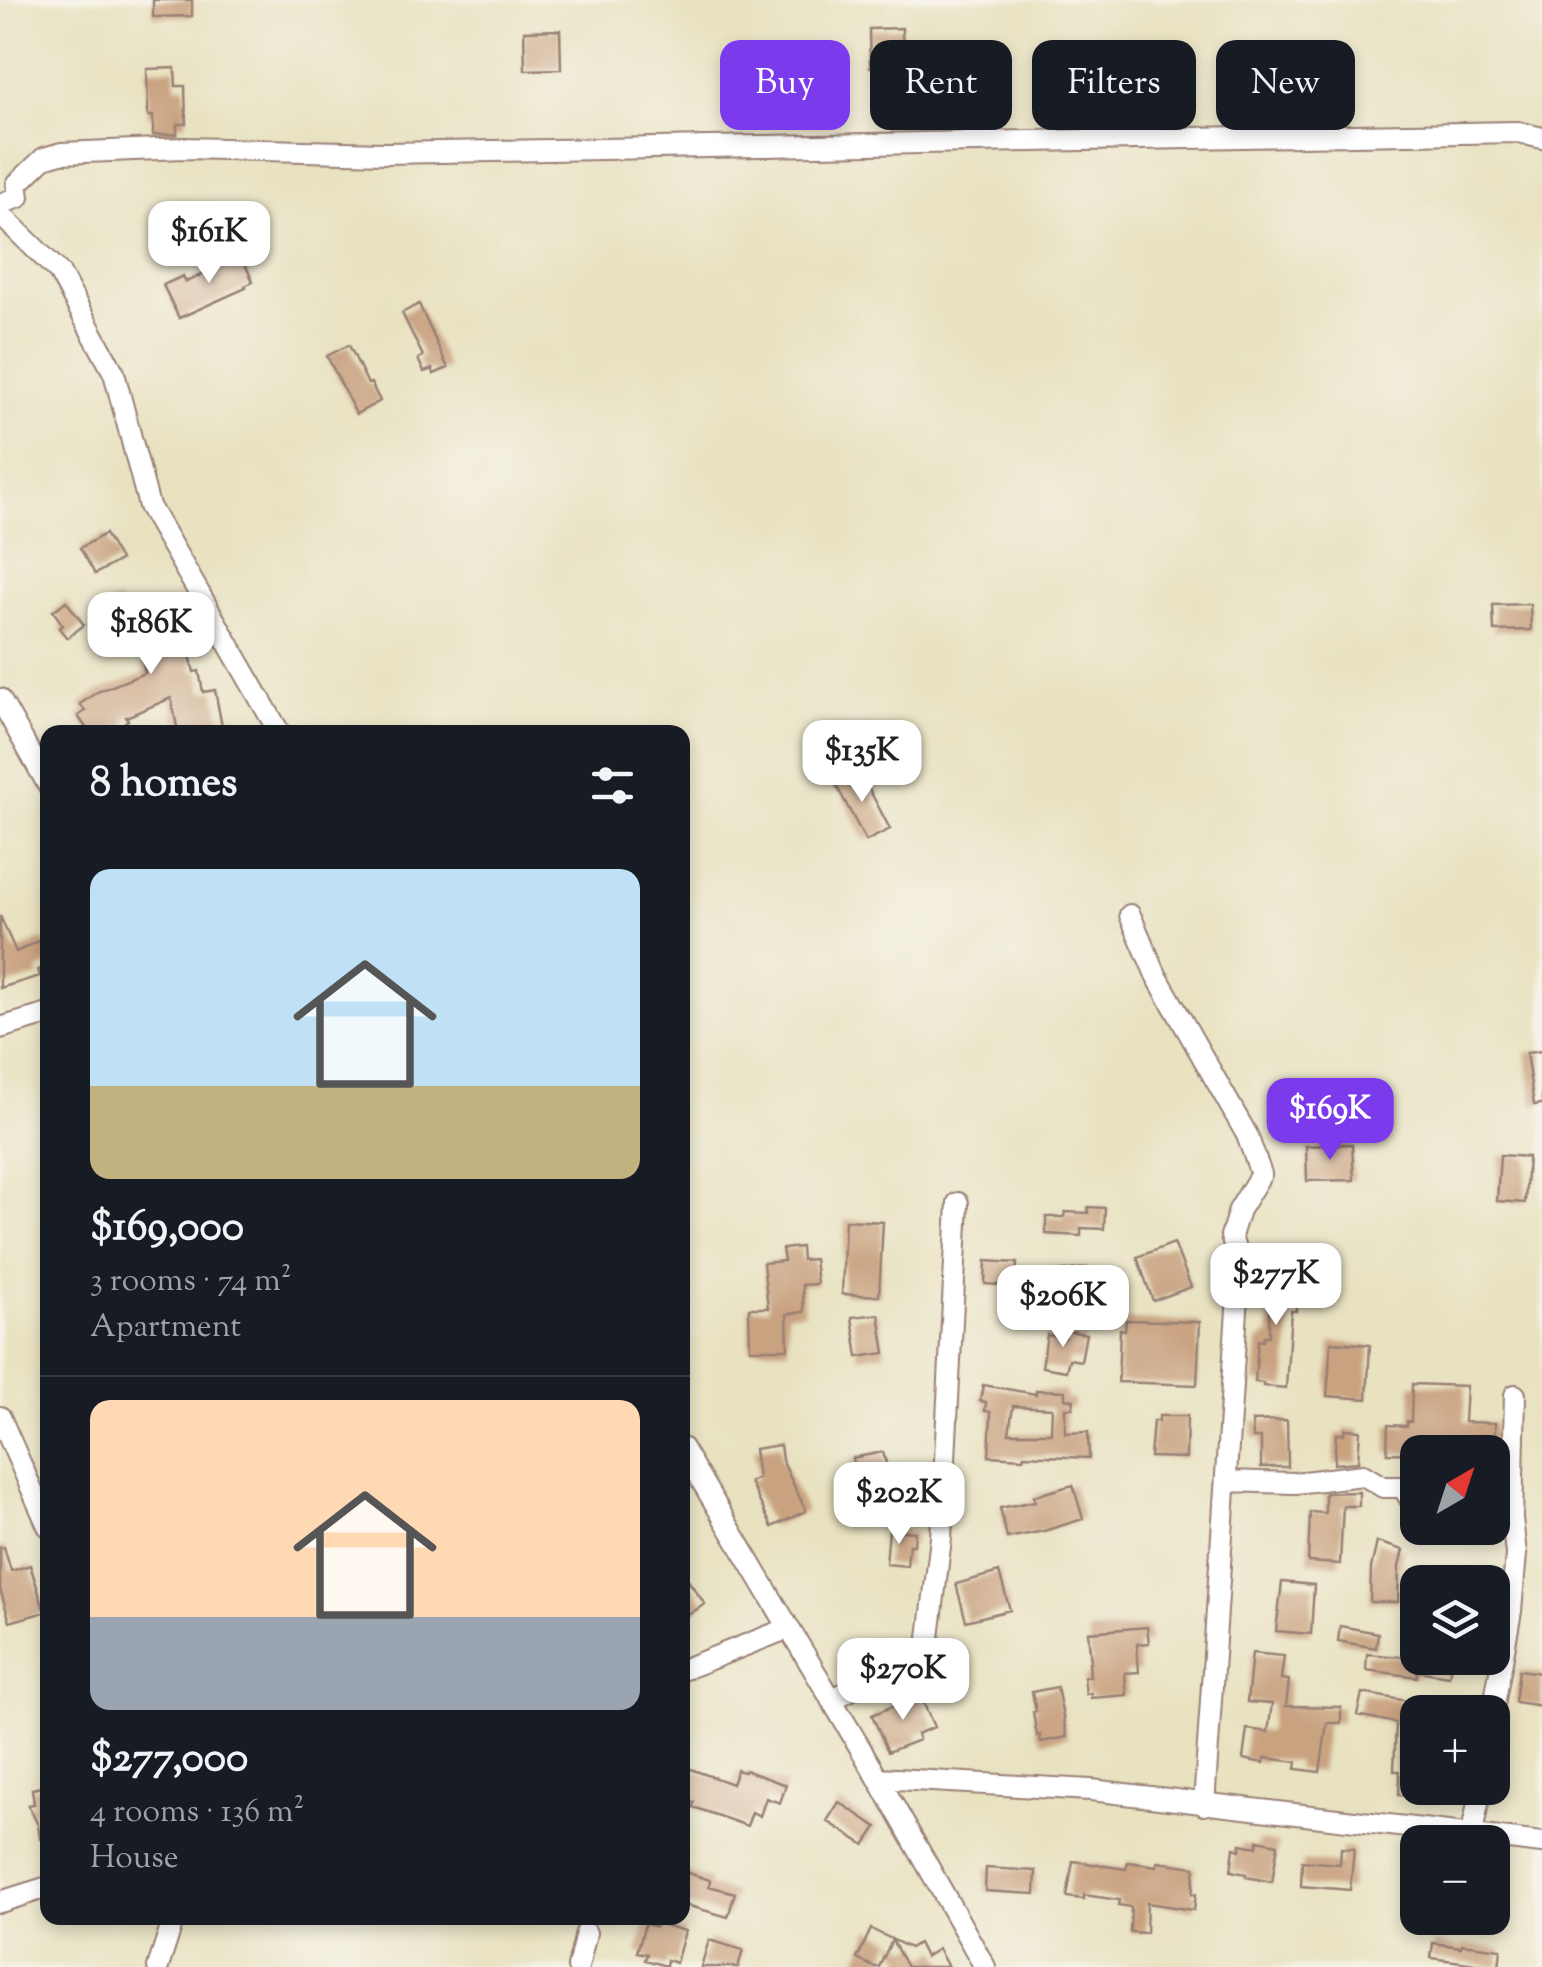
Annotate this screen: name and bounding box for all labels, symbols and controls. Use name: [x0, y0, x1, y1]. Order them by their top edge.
chip: Buy: [720, 40, 850, 130]
chip: Rent: [870, 40, 1012, 130]
chip: Filters: [1032, 40, 1196, 130]
chip: New: [1216, 40, 1355, 130]
pin: $161K: [139, 201, 279, 286]
text: $161K: [170, 210, 248, 256]
pin: $186K: [81, 592, 221, 677]
text: $186K: [109, 601, 193, 647]
pin: $135K: [792, 720, 932, 805]
text: $135K: [825, 729, 899, 775]
text: 8 homes: [90, 755, 238, 815]
icon: filters: [585, 758, 640, 813]
icon: home: [275, 934, 455, 1114]
pin: $169K: [1260, 1078, 1400, 1163]
text: $169K: [1289, 1087, 1371, 1133]
text: $169,000: [90, 1199, 244, 1259]
pin: $277K: [1206, 1243, 1346, 1328]
text: $277K: [1232, 1252, 1320, 1298]
text: 3 rooms · 74 m²: [90, 1259, 292, 1305]
pin: $206K: [993, 1265, 1133, 1350]
text: $206K: [1019, 1274, 1107, 1320]
text: Apartment: [90, 1305, 241, 1351]
north arrow: [1400, 1435, 1510, 1545]
map controls: [1400, 1435, 1510, 1935]
pin: $202K: [829, 1462, 969, 1547]
icon: home: [275, 1465, 455, 1645]
text: $202K: [856, 1471, 942, 1517]
button: layers: [1400, 1565, 1510, 1675]
pin: $270K: [833, 1638, 973, 1723]
text: $270K: [859, 1647, 947, 1693]
button: +: [1400, 1695, 1510, 1805]
text: $277,000: [90, 1730, 248, 1790]
text: 4 rooms · 136 m²: [90, 1790, 304, 1836]
button: −: [1400, 1825, 1510, 1935]
text: House: [90, 1836, 179, 1882]

